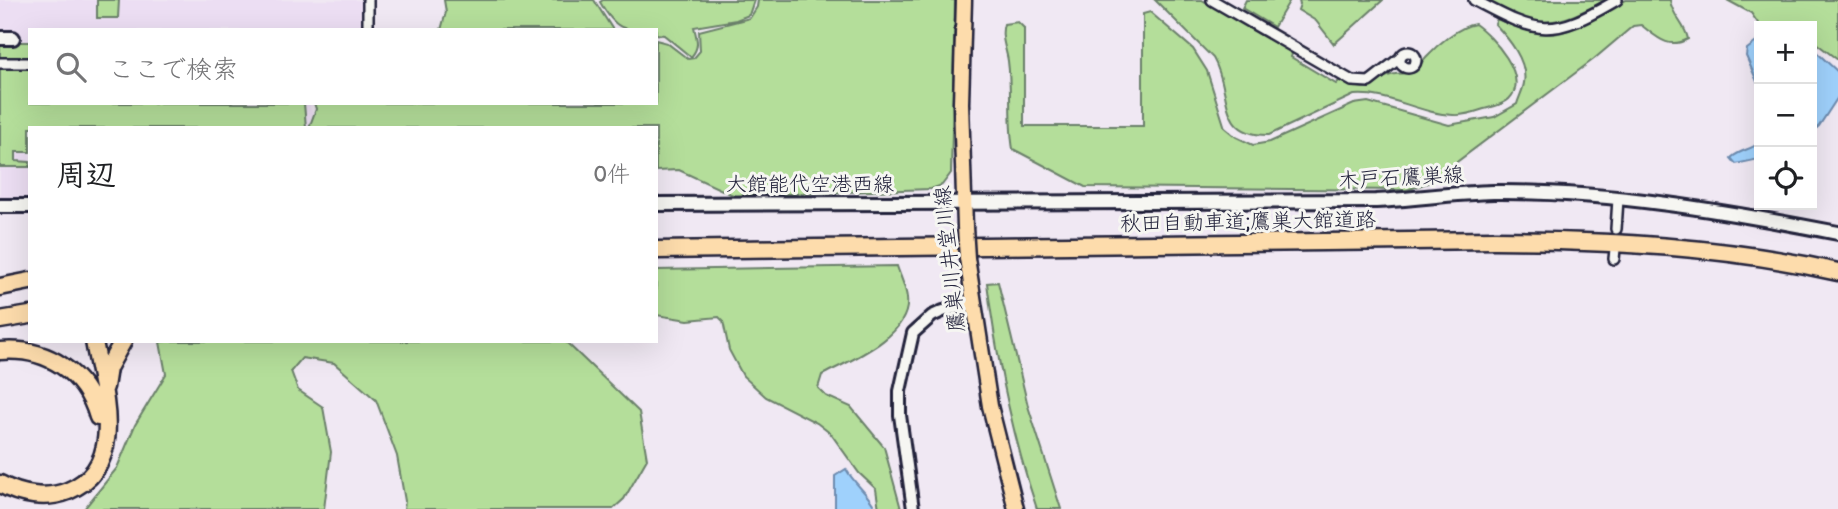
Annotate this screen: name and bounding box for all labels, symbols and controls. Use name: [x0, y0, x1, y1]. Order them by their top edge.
map controls: [1754, 21, 1817, 210]
button: +: [1754, 21, 1817, 84]
search box: [28, 28, 658, 105]
icon: search: [52, 48, 90, 86]
text: ここで検索: [108, 55, 238, 86]
button: −: [1754, 84, 1817, 147]
button: locate: [1754, 147, 1817, 210]
text: 周辺: [56, 158, 116, 194]
text: 0件: [593, 161, 630, 189]
street label: 木戸石鷹巣線: [1337, 162, 1465, 194]
street label: 大館能代空港西線: [726, 172, 894, 197]
street label: 鷹巣川井堂川線: [930, 185, 970, 333]
street label: 秋田自動車道;鷹巣大館道路: [1120, 207, 1376, 237]

